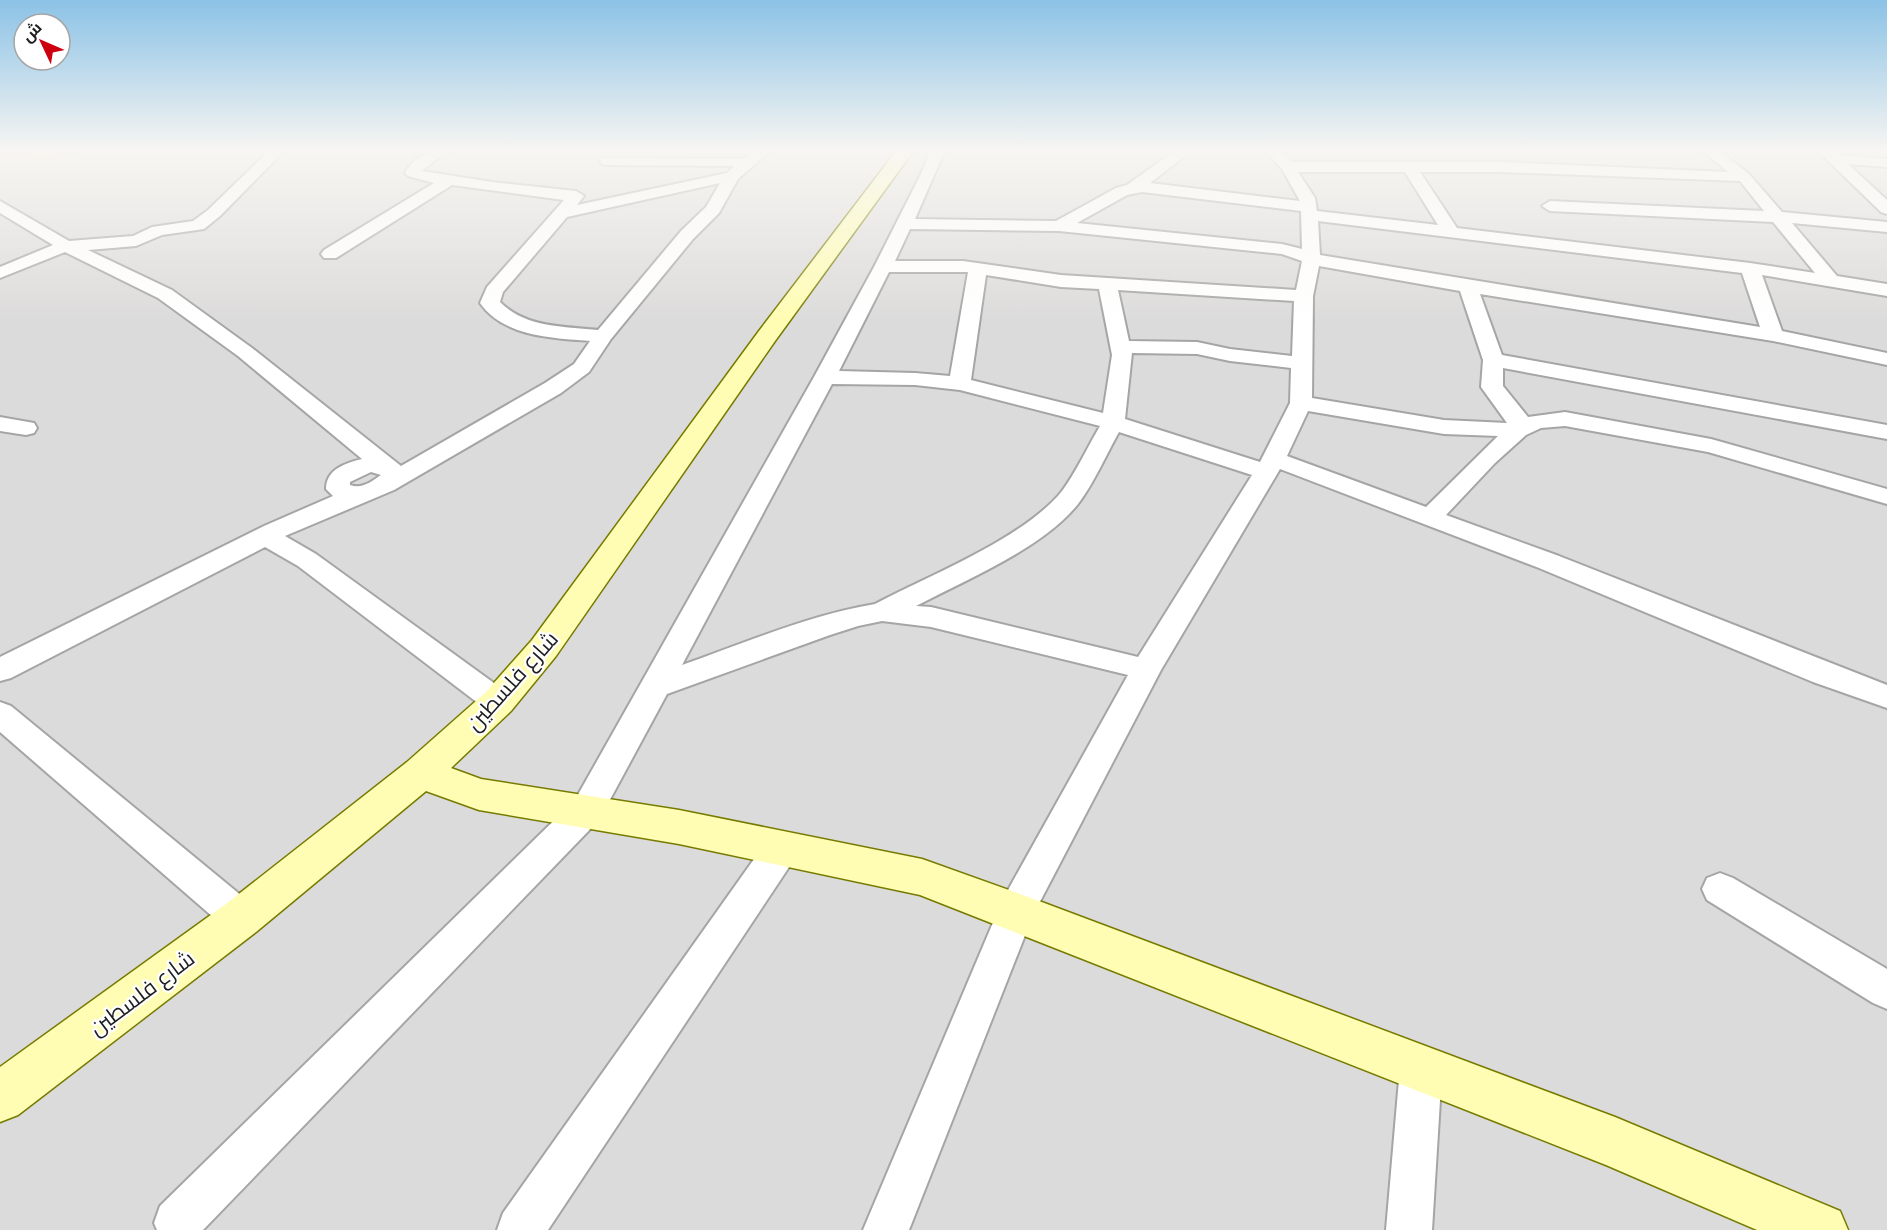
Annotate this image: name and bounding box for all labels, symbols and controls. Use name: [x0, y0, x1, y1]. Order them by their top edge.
north arrow: [12, 12, 72, 72]
text: ش: [17, 17, 46, 46]
street label: شارع فلسطين: [460, 625, 565, 737]
street label: شارع فلسطين: [83, 944, 200, 1042]

